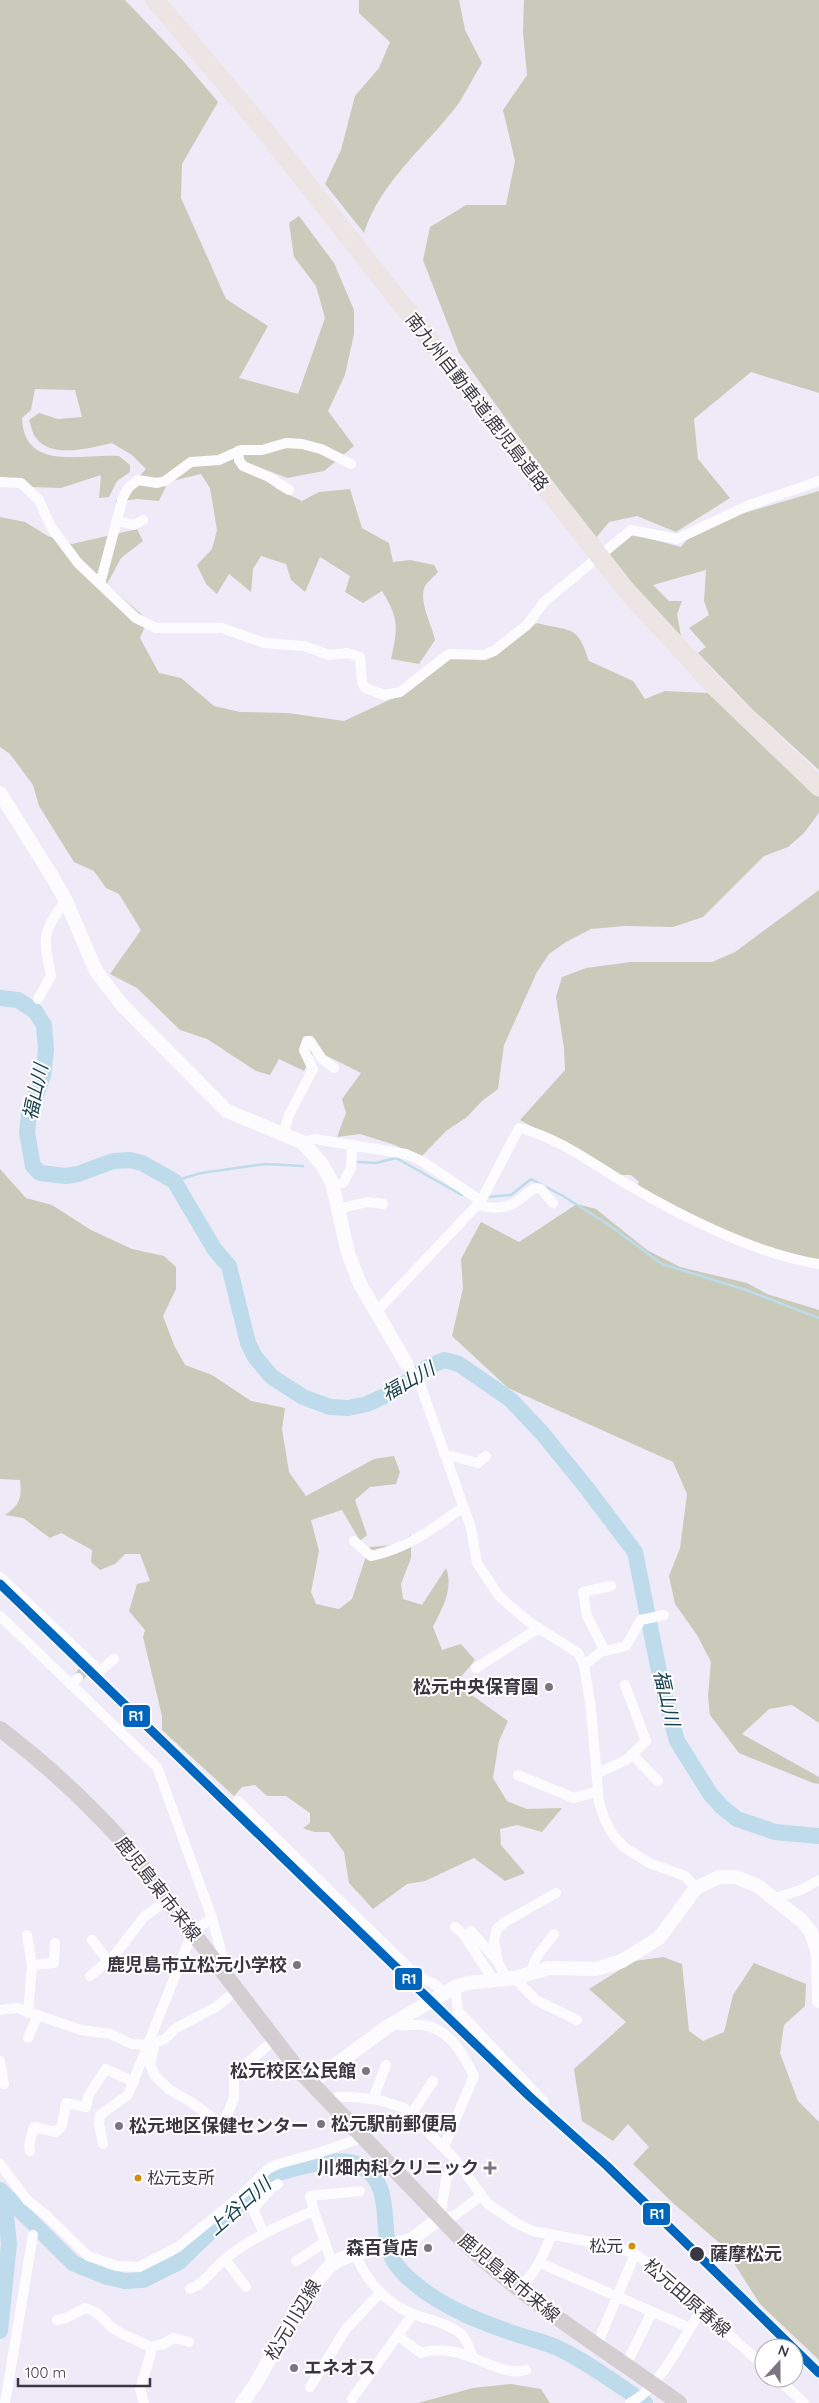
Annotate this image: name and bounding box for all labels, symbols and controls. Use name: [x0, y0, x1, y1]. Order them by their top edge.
street label: 南九州自動車道;鹿児島道路: [401, 308, 554, 495]
water label: 福山川: [17, 1060, 53, 1122]
water label: 福山川: [377, 1355, 440, 1406]
water label: 福山川: [649, 1668, 686, 1730]
place label: 松元中央保育園: [413, 1675, 539, 1698]
marker: 松元中央保育園: [543, 1681, 555, 1693]
line badge: R1: [122, 1704, 151, 1728]
text: R1: [128, 1707, 144, 1725]
street label: 鹿児島東市来線: [111, 1832, 206, 1945]
place label: 鹿児島市立松元小学校: [107, 1953, 287, 1976]
marker: 鹿児島市立松元小学校: [291, 1959, 303, 1971]
line badge: R1: [394, 1967, 423, 1991]
text: R1: [401, 1970, 417, 1988]
place label: 松元校区公民館: [230, 2059, 356, 2082]
marker: 松元校区公民館: [360, 2065, 372, 2077]
place label: 松元駅前郵便局: [331, 2112, 457, 2135]
place label: 松元地区保健センター: [129, 2114, 309, 2137]
marker: 松元駅前郵便局: [315, 2118, 327, 2130]
marker: 松元地区保健センター: [113, 2120, 125, 2132]
place label: 川畑内科クリニック: [317, 2156, 479, 2179]
marker: 川畑内科クリニック: [483, 2161, 497, 2175]
place label: 松元支所: [147, 2167, 215, 2188]
water label: 上谷口川: [202, 2171, 277, 2240]
marker: 松元支所: [133, 2173, 143, 2183]
line badge: R1: [642, 2202, 671, 2226]
text: R1: [649, 2205, 665, 2223]
street label: 鹿児島東市来線: [454, 2228, 565, 2327]
place label: 松元: [589, 2235, 623, 2256]
place label: 森百貨店: [346, 2236, 418, 2259]
marker: 松元: [627, 2241, 637, 2251]
marker: 森百貨店: [422, 2242, 434, 2254]
place label: 薩摩松元: [710, 2242, 782, 2265]
marker: 薩摩松元: [688, 2245, 706, 2263]
street label: 松元田原春線: [639, 2254, 736, 2342]
street label: 松元川辺線: [260, 2275, 326, 2364]
north arrow: [754, 2338, 804, 2388]
text: N: [776, 2341, 792, 2361]
scale bar: [18, 2356, 150, 2388]
place label: エネオス: [304, 2356, 376, 2379]
marker: エネオス: [288, 2362, 300, 2374]
text: 100 m: [25, 2363, 66, 2382]

